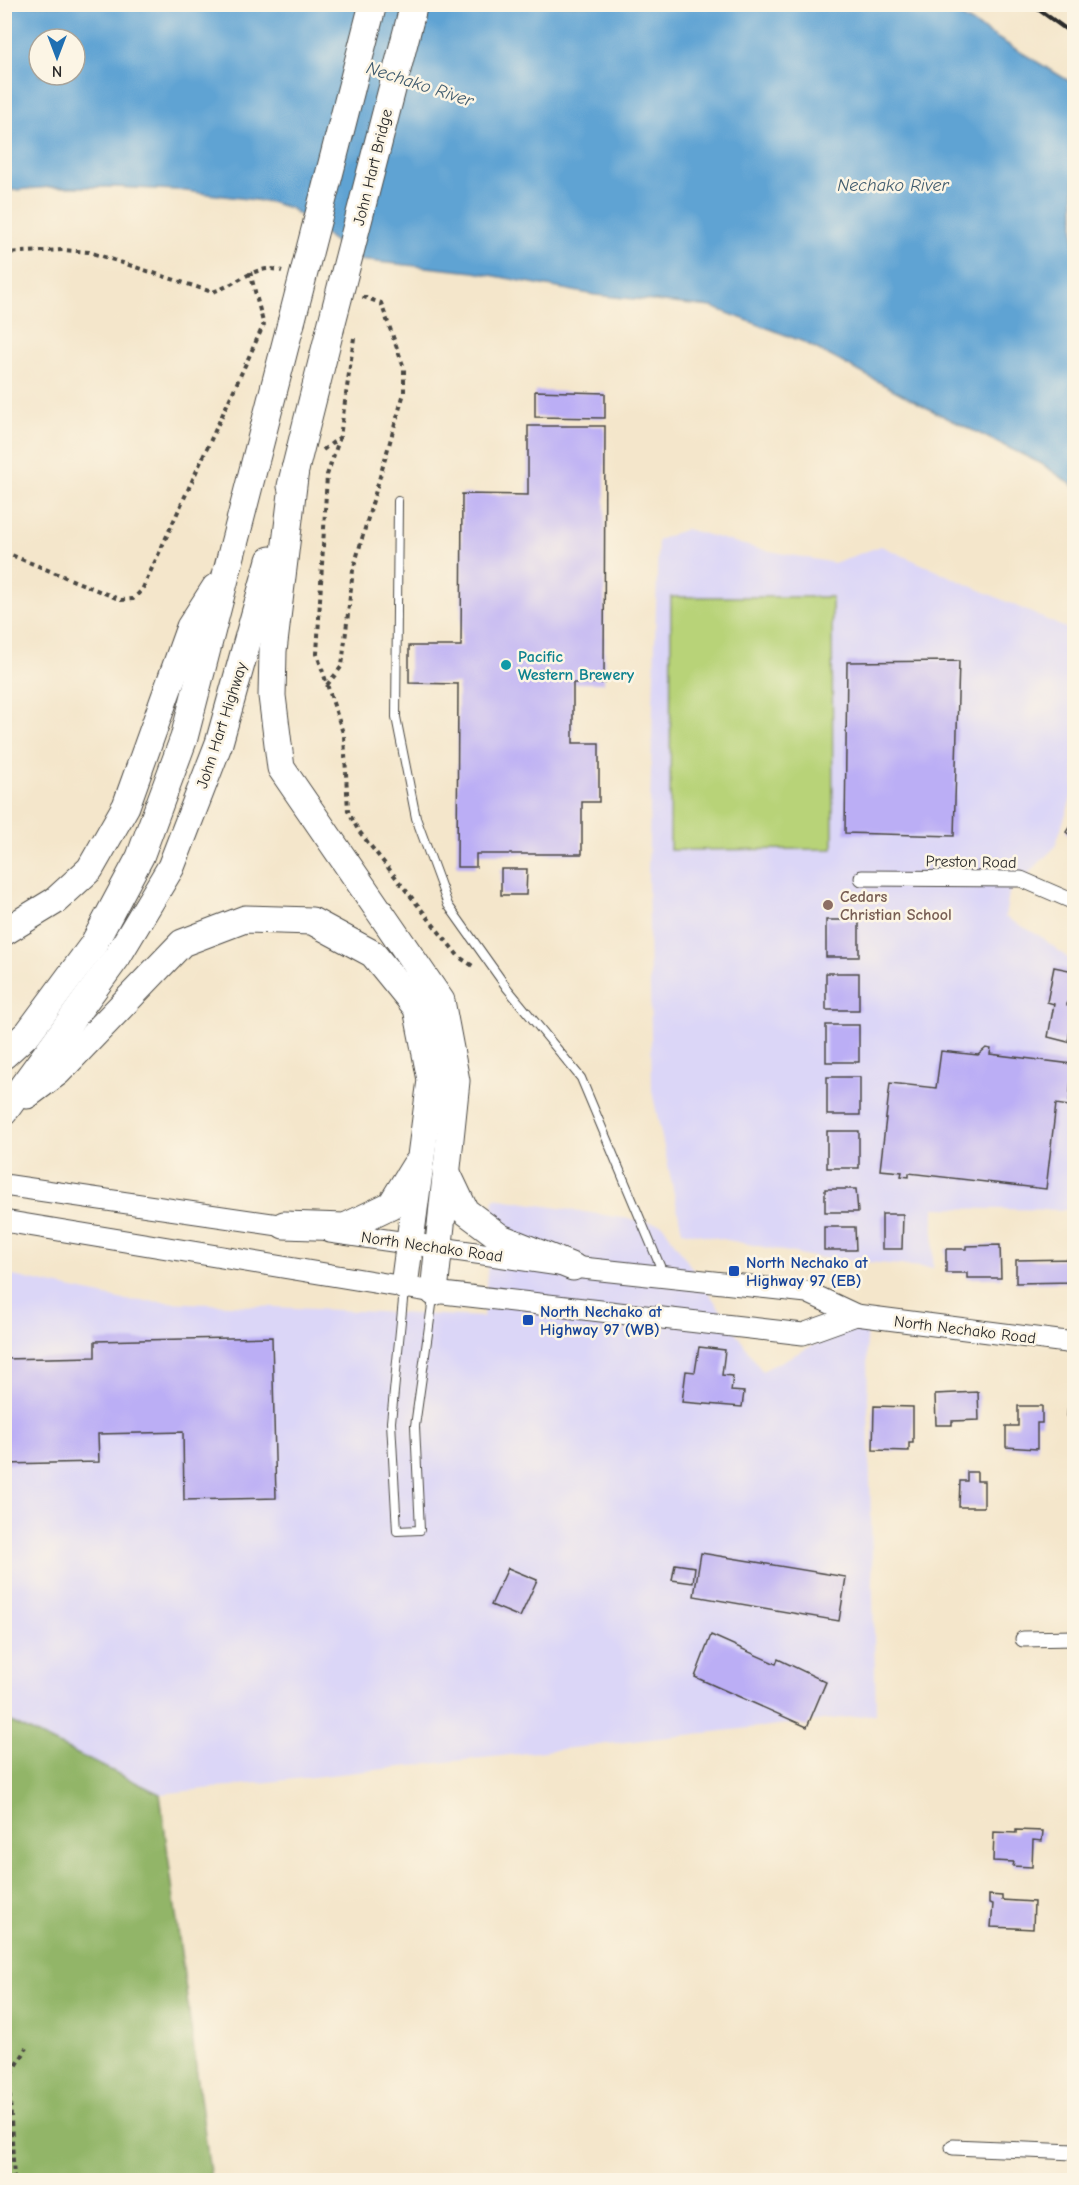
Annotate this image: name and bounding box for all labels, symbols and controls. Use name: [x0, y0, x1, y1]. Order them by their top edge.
north arrow: [27, 27, 87, 87]
water label: Nechako River: [364, 57, 477, 112]
text: N: [52, 62, 62, 80]
street label: John Hart Bridge: [350, 107, 396, 227]
water label: Nechako River: [837, 175, 950, 196]
place label: Pacific Western Brewery: [518, 648, 635, 684]
marker: Pacific Western Brewery: [499, 658, 513, 672]
street label: John Hart Highway: [193, 659, 251, 791]
street label: Preston Road: [925, 852, 1017, 872]
place label: Cedars Christian School: [840, 888, 952, 924]
marker: Cedars Christian School: [821, 898, 835, 912]
street label: North Nechako Road: [360, 1228, 504, 1266]
place label: North Nechako at Highway 97 (EB): [746, 1254, 869, 1290]
marker: North Nechako at Highway 97 (EB): [727, 1264, 741, 1278]
place label: North Nechako at Highway 97 (WB): [540, 1303, 663, 1339]
street label: North Nechako Road: [893, 1312, 1037, 1348]
marker: North Nechako at Highway 97 (WB): [521, 1313, 535, 1327]

